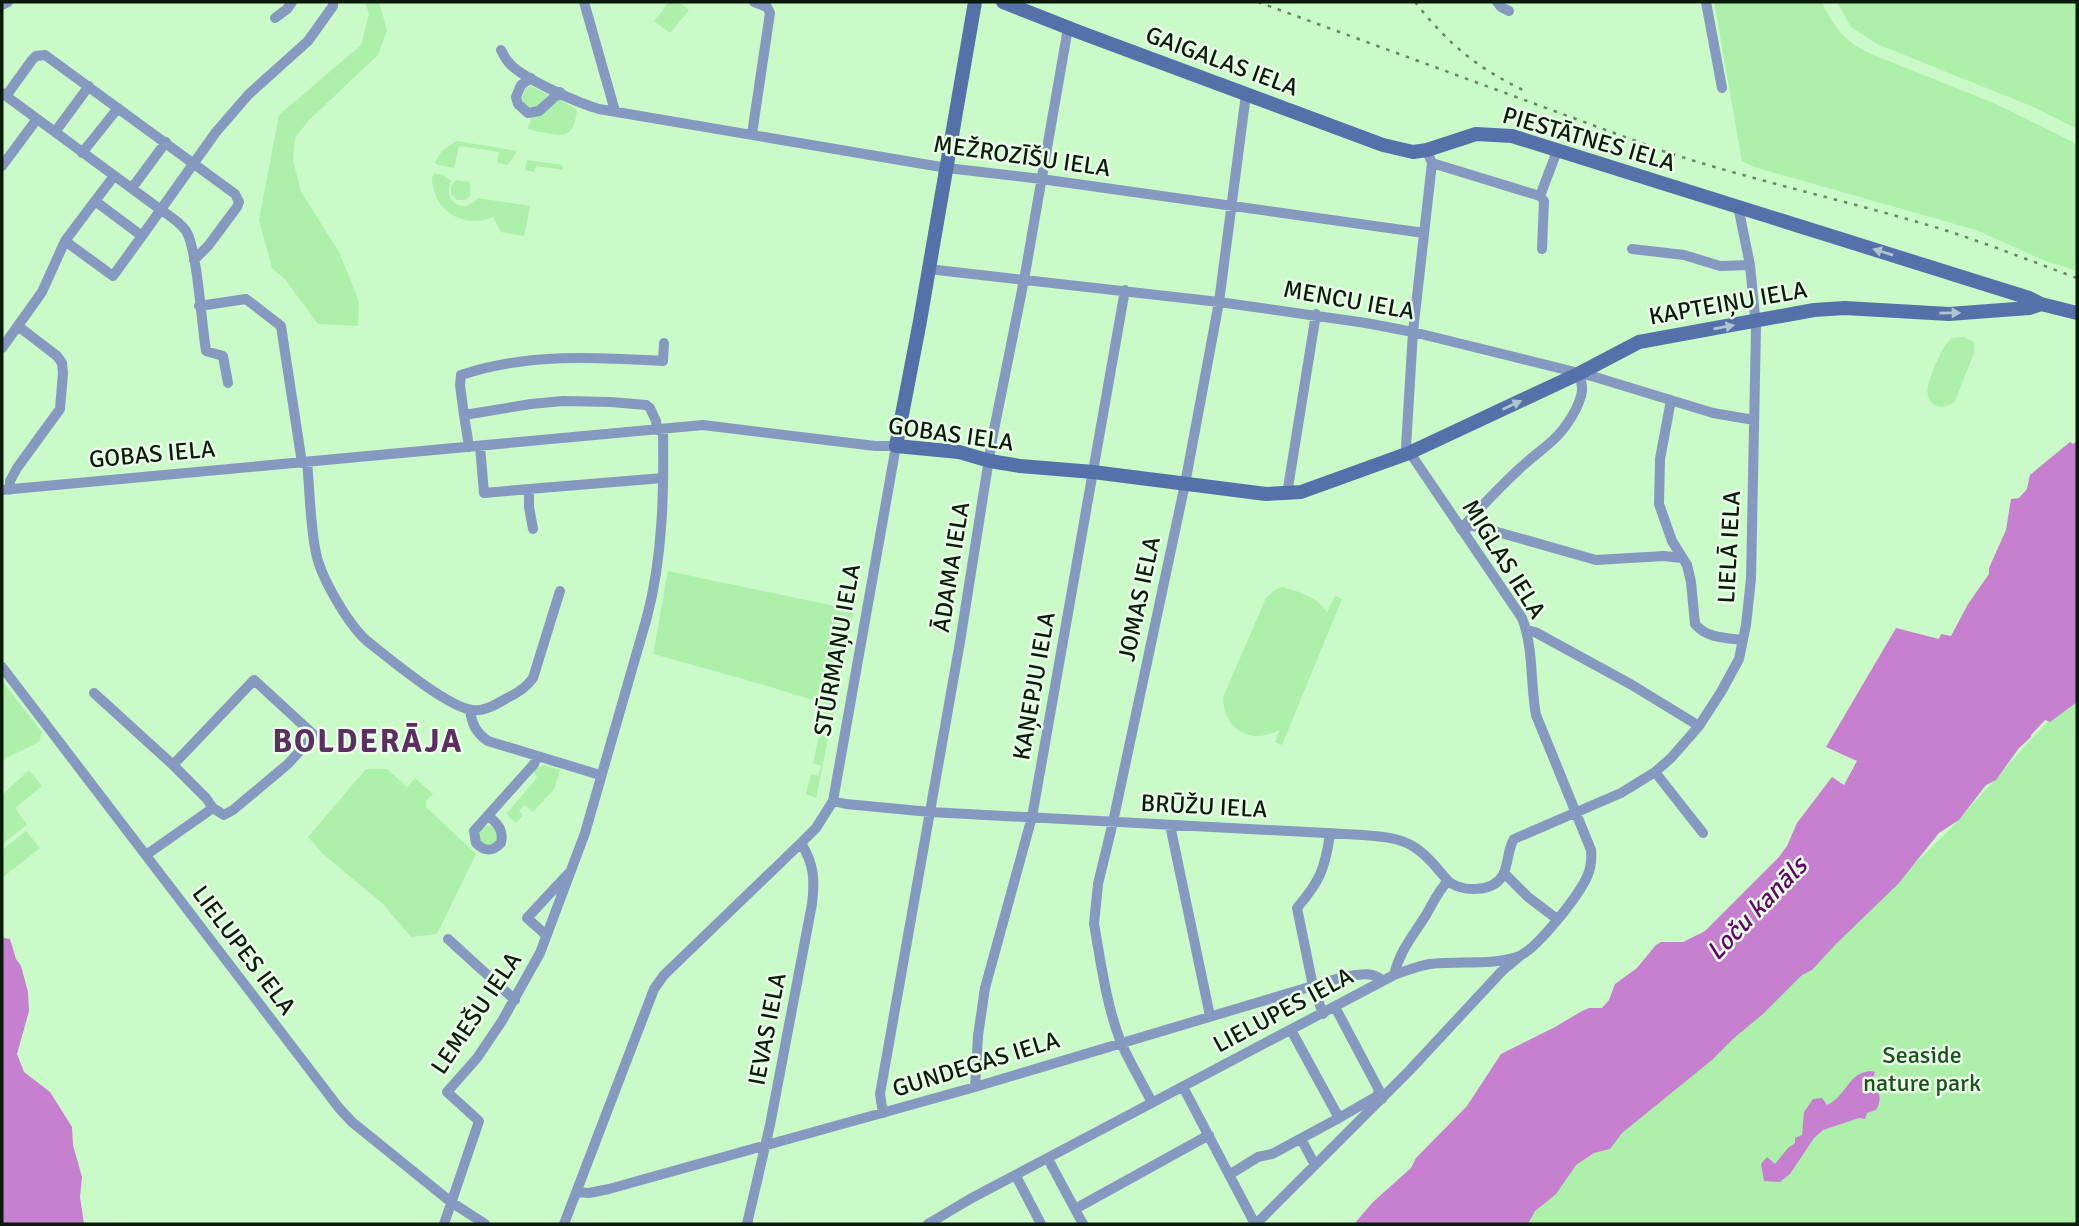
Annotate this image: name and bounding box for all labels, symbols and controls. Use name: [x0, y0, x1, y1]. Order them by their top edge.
street label: GAIGALAS IELA: [1141, 19, 1303, 103]
street label: PIESTĀTNES IELA: [1499, 100, 1679, 178]
street label: MEŽROZĪŠU IELA: [931, 129, 1113, 183]
one-way arrow: [1872, 247, 1893, 257]
street label: MENCU IELA: [1281, 274, 1417, 326]
street label: KAPTEIŅU IELA: [1646, 274, 1810, 332]
one-way arrow: [1939, 307, 1961, 319]
one-way arrow: [1713, 321, 1735, 332]
one-way arrow: [1502, 399, 1522, 410]
street label: GOBAS IELA: [886, 410, 1016, 458]
street label: GOBAS IELA: [88, 434, 217, 474]
street label: LIELĀ IELA: [1711, 490, 1747, 604]
street label: MIGLAS IELA: [1456, 494, 1553, 624]
street label: ĀDAMA IELA: [926, 499, 976, 634]
street label: JOMAS IELA: [1111, 534, 1167, 664]
street label: STŪRMAŅU IELA: [807, 561, 867, 738]
street label: KAŅEPJU IELA: [1006, 609, 1062, 763]
district label: BOLDERĀJA: [273, 722, 463, 761]
street label: BRŪŽU IELA: [1140, 788, 1268, 824]
water label: Loču kanāls: [1700, 849, 1816, 967]
street label: LIELUPES IELA: [186, 879, 303, 1021]
street label: LEMEŠU IELA: [424, 946, 528, 1080]
street label: LIELUPES IELA: [1208, 960, 1358, 1059]
street label: IEVAS IELA: [741, 970, 793, 1088]
street label: GUNDEGAS IELA: [889, 1024, 1063, 1104]
park label: Seaside nature park: [1863, 1040, 1981, 1098]

